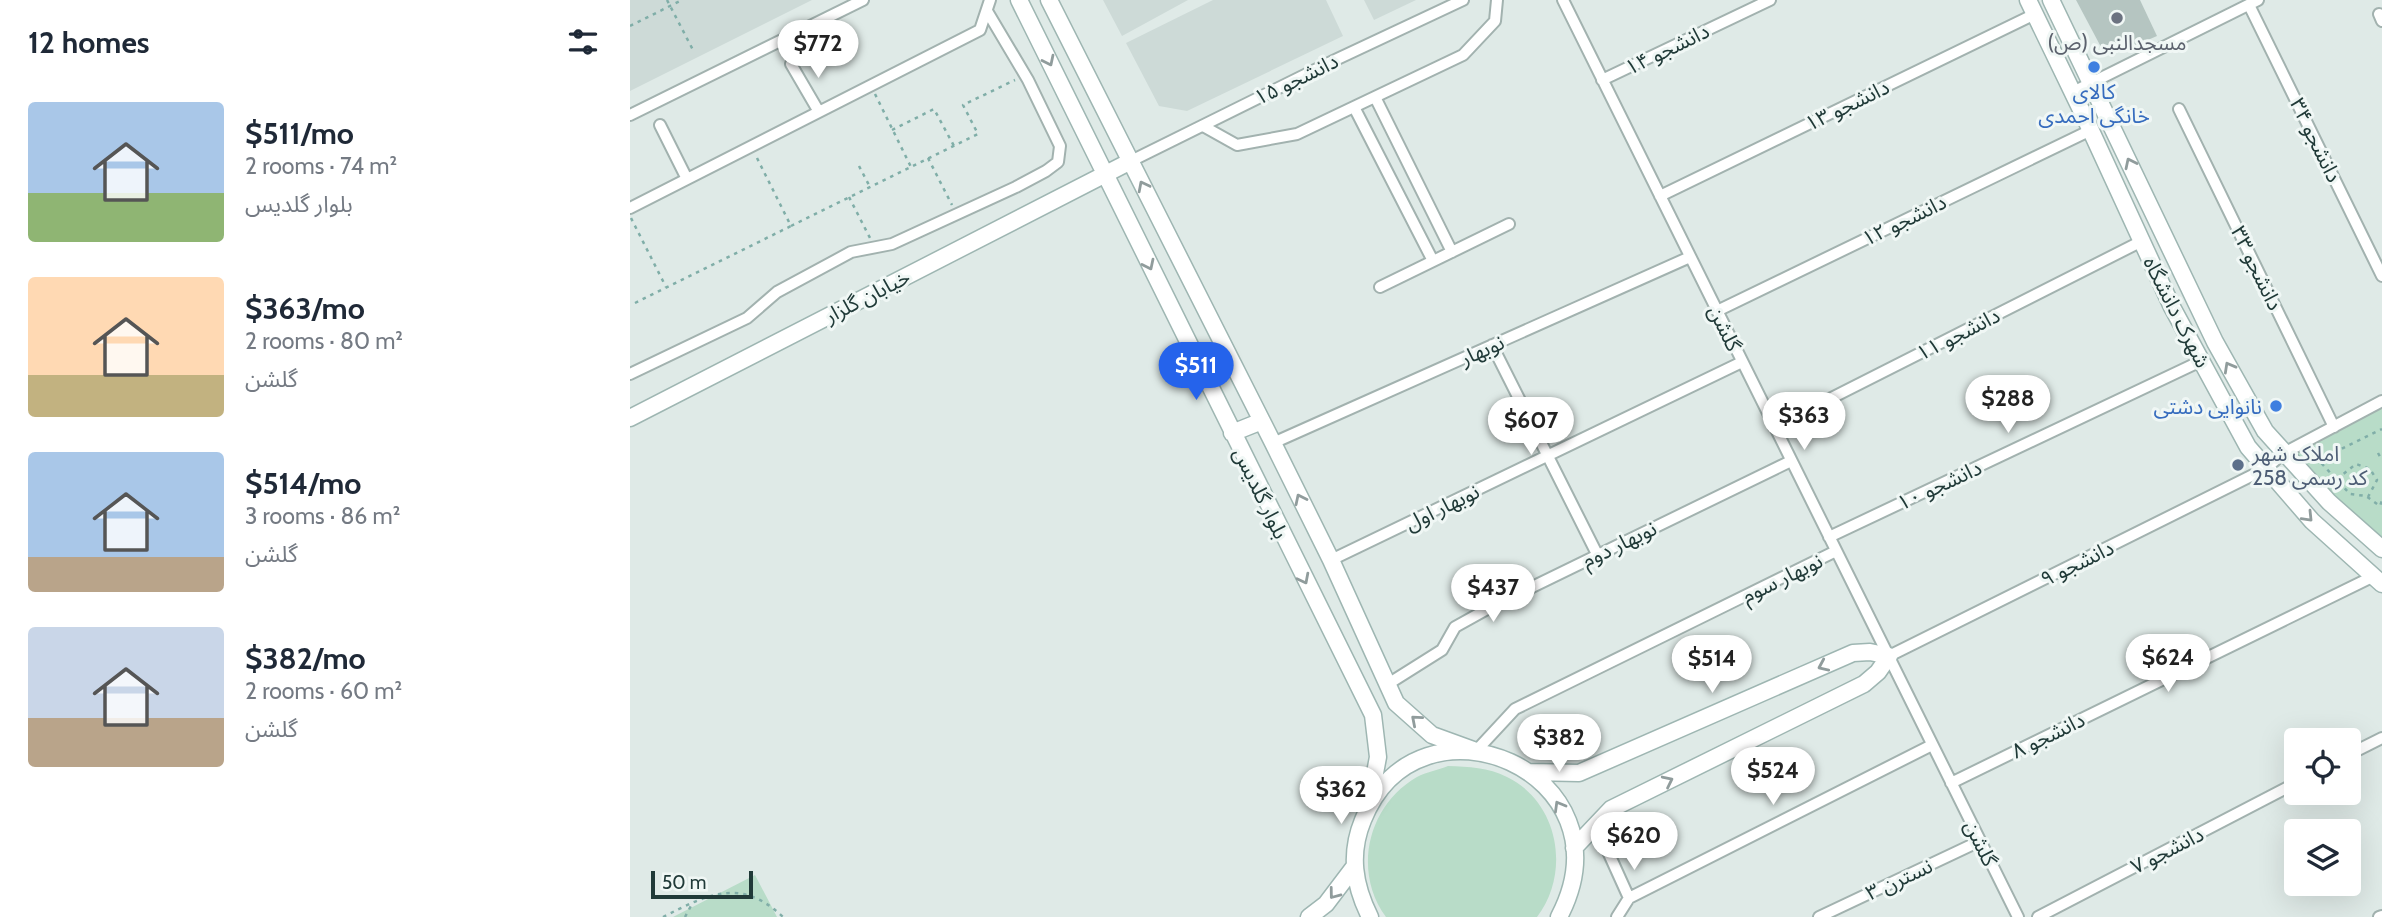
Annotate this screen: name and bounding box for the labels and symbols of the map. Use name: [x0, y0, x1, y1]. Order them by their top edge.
marker: مسجدالنبی (ص): [2109, 10, 2125, 26]
street label: دانشجو ۱۴: [1621, 18, 1713, 80]
pin: $772: [777, 20, 859, 80]
place label: مسجدالنبی (ص): [2047, 30, 2187, 55]
street label: دانشجو ۱۵: [1250, 48, 1342, 110]
one-way arrow: [1041, 54, 1055, 66]
marker: کالای خانگی احمدی: [2086, 59, 2102, 75]
street label: دانشجو ۱۳: [1801, 74, 1893, 136]
place label: کالای خانگی احمدی: [2038, 79, 2150, 128]
street label: دانشجو ۳۴: [2285, 94, 2347, 186]
one-way arrow: [2124, 158, 2138, 170]
one-way arrow: [1138, 181, 1152, 193]
street label: دانشجو ۱۲: [1858, 189, 1950, 251]
street label: دانشجو ۳۳: [2226, 222, 2288, 314]
street label: شهرک دانشگاه: [2138, 252, 2216, 372]
one-way arrow: [1141, 258, 1155, 270]
street label: خیابان گلزار: [819, 264, 914, 329]
street label: گلشن: [1703, 301, 1747, 355]
street label: دانشجو ۱۱: [1912, 302, 2004, 366]
street label: نوبهار: [1455, 329, 1508, 371]
pin: $511: [1155, 342, 1237, 402]
one-way arrow: [2224, 362, 2237, 375]
pin: $288: [1967, 376, 2049, 435]
pin: $363: [1763, 392, 1845, 452]
place label: نانوایی دشتی: [2153, 394, 2262, 419]
pin: $607: [1490, 398, 1572, 457]
marker: نانوایی دشتی: [2268, 398, 2284, 414]
place label: املاک شهر کد رسمی 258: [2251, 441, 2368, 490]
street label: بلوار گلدیس: [1228, 443, 1294, 543]
street label: دانشجو ۱۰: [1893, 455, 1985, 515]
marker: املاک شهر کد رسمی 258: [2230, 457, 2246, 473]
street label: نوبهار اول: [1401, 478, 1483, 536]
one-way arrow: [1295, 494, 1309, 506]
one-way arrow: [2300, 509, 2313, 522]
street label: نوبهار دوم: [1578, 515, 1662, 576]
street label: دانشجو ۹: [2036, 535, 2118, 591]
street label: نوبهار سوم: [1737, 548, 1828, 612]
pin: $437: [1452, 564, 1534, 624]
one-way arrow: [1296, 572, 1310, 584]
pin: $624: [2127, 634, 2209, 694]
pin: $514: [1671, 636, 1753, 695]
one-way arrow: [1818, 658, 1831, 672]
street label: دانشجو ۸: [2007, 707, 2089, 763]
pin: $382: [1518, 714, 1600, 774]
one-way arrow: [1411, 716, 1424, 728]
pin: $524: [1732, 748, 1814, 807]
pin: $362: [1300, 766, 1382, 826]
one-way arrow: [1661, 775, 1673, 789]
one-way arrow: [1554, 800, 1567, 813]
pin: $620: [1593, 812, 1675, 872]
street label: گلشن: [1959, 816, 2003, 870]
street label: دانشجو ۷: [2126, 821, 2208, 879]
street label: نسترن ۳: [1862, 853, 1936, 905]
scale bar: [651, 868, 752, 900]
one-way arrow: [1329, 886, 1342, 899]

